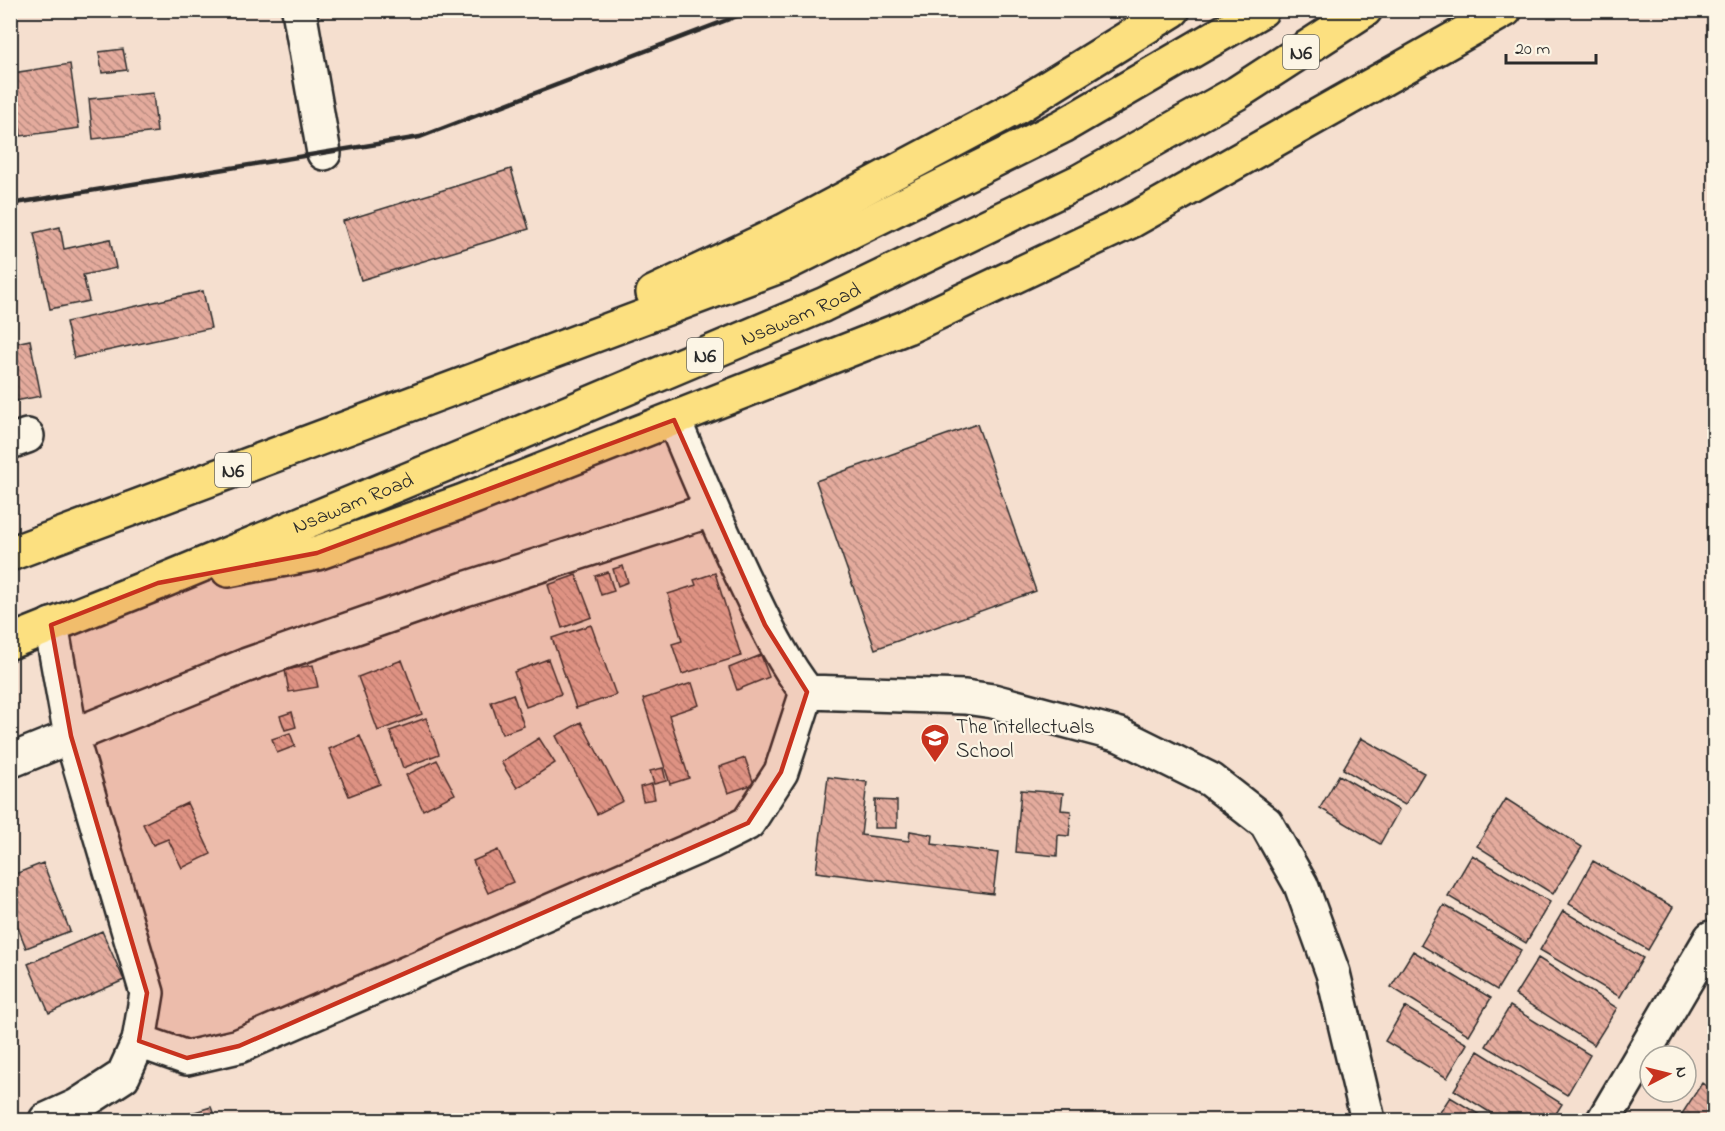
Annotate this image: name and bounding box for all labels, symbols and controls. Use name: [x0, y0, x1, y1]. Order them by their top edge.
scale bar: [1506, 27, 1596, 65]
road number: N6: [1283, 35, 1319, 69]
text: 20 m: [1515, 37, 1550, 63]
street label: Nsawam Road: [737, 276, 867, 355]
road number: N6: [687, 338, 723, 372]
road number: N6: [215, 453, 251, 487]
street label: Nsawam Road: [288, 466, 419, 543]
place label: The Intellectuals School: [956, 713, 1095, 767]
school or university icon: The Intellectuals School: [919, 722, 951, 764]
north arrow: [1638, 1044, 1698, 1104]
text: N: [1668, 1066, 1693, 1079]

